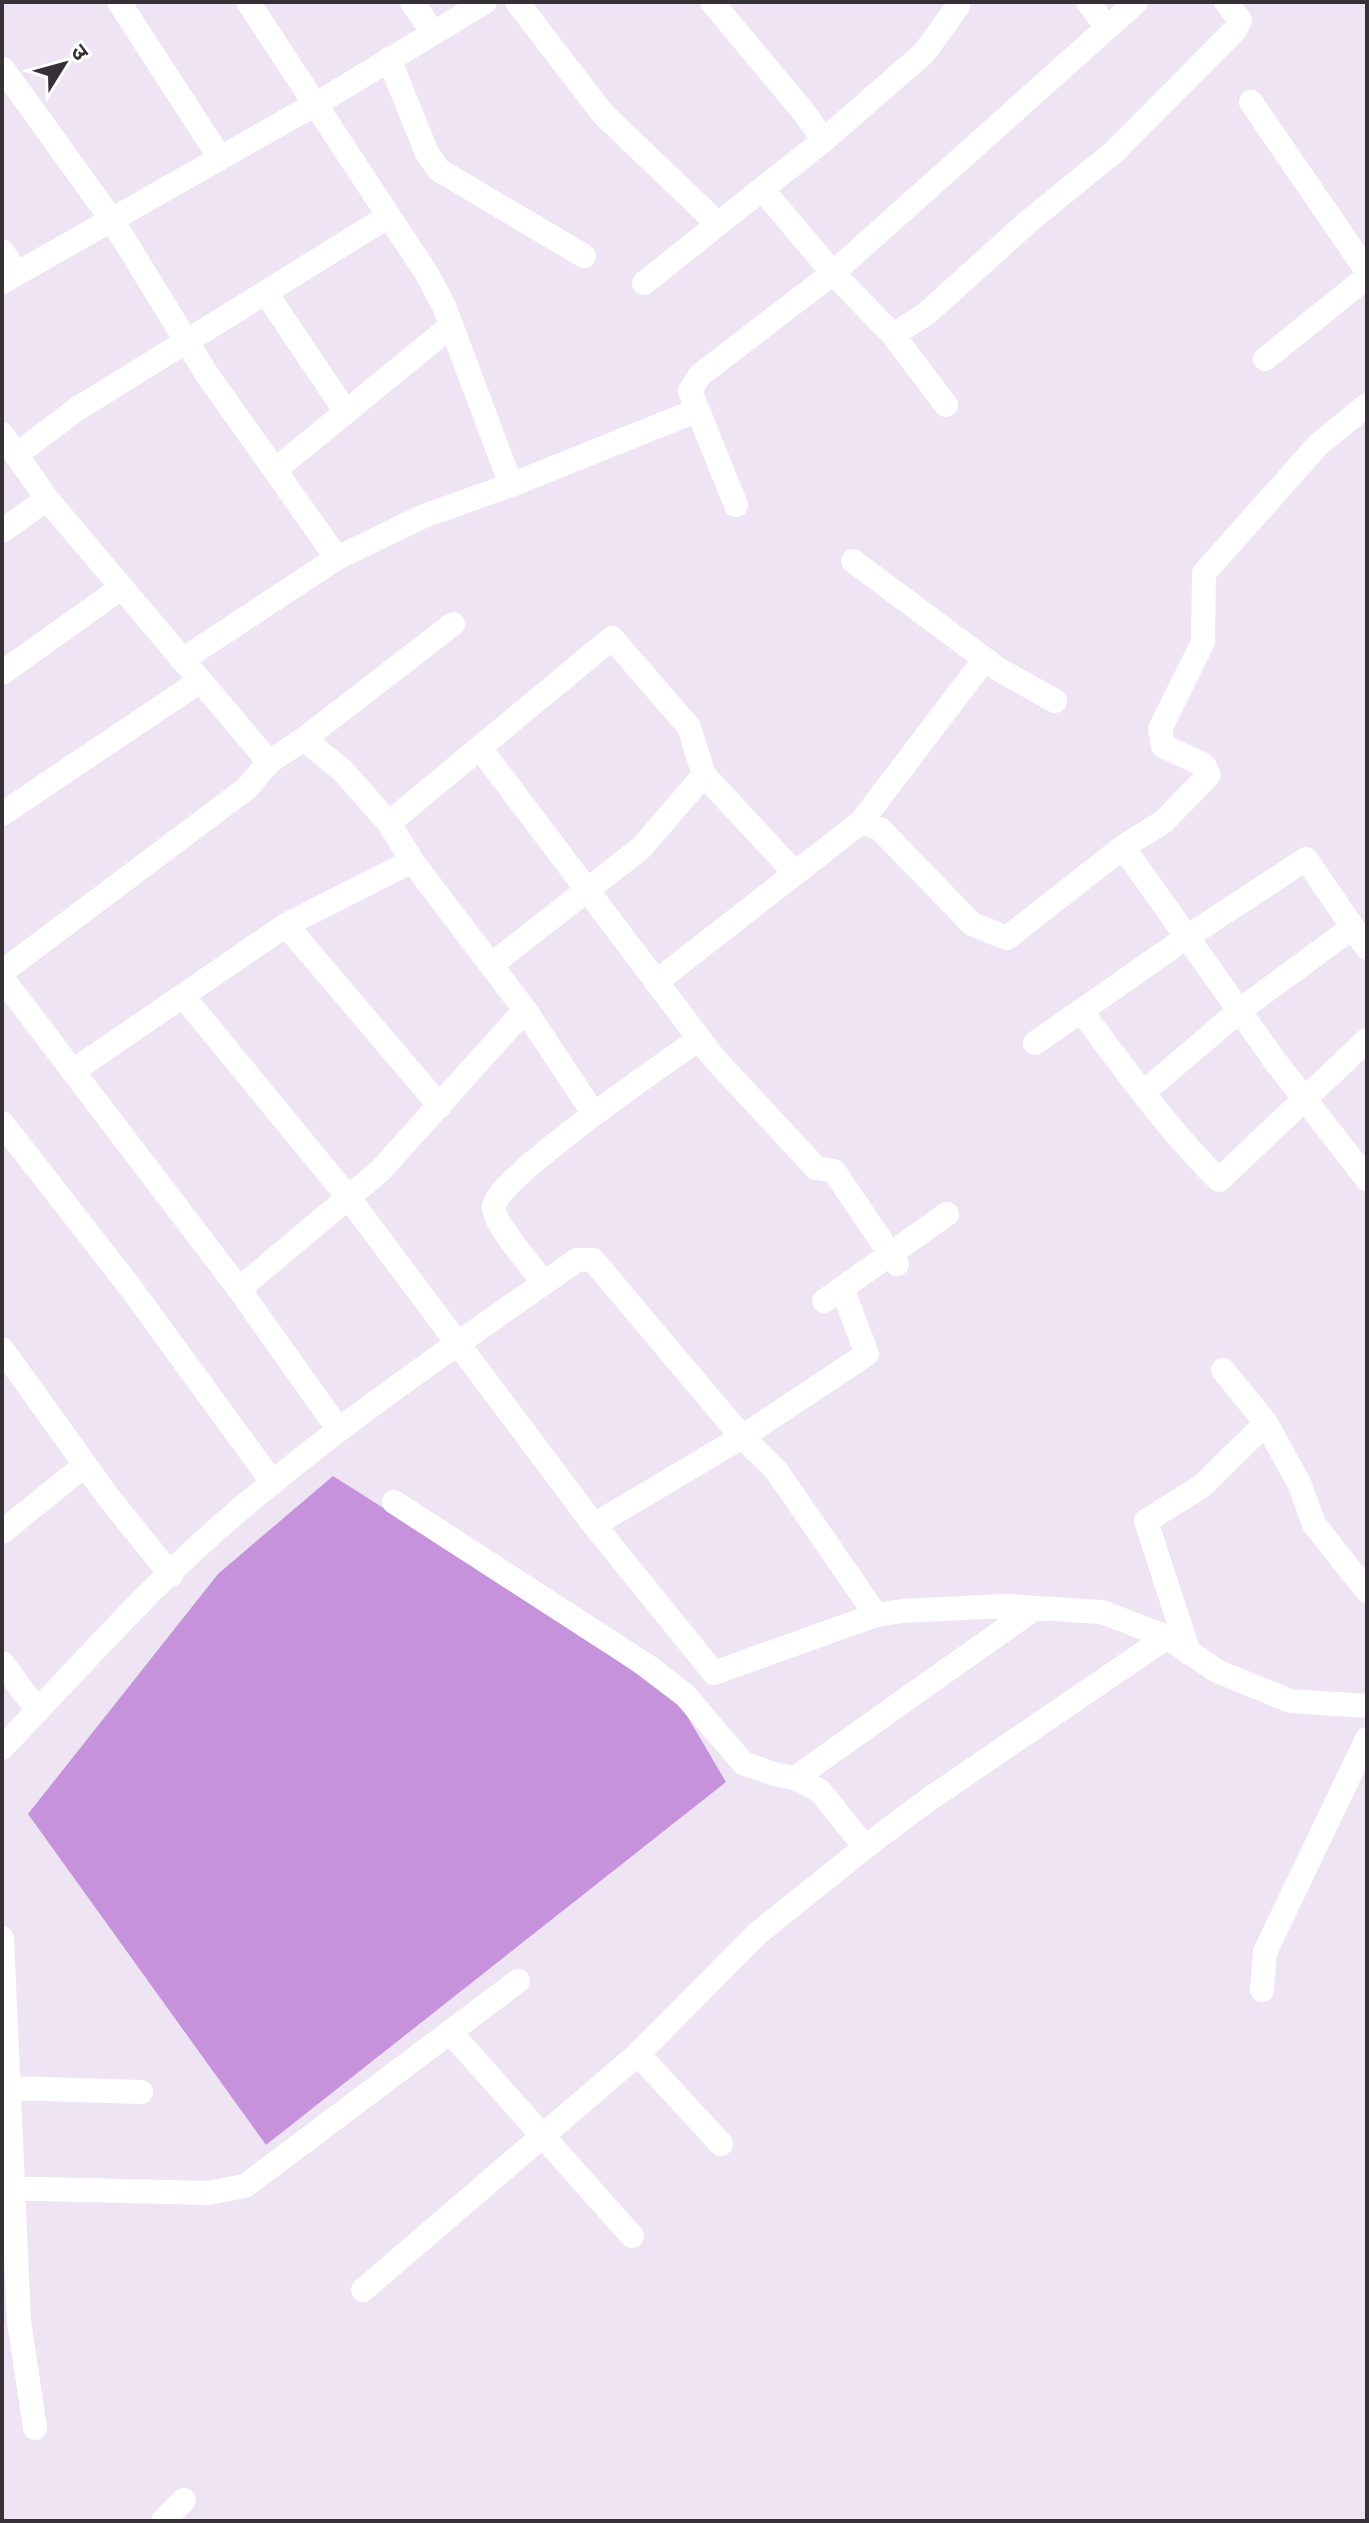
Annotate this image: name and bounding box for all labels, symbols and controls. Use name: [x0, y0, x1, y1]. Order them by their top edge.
north arrow: [24, 24, 104, 104]
text: उ: [66, 39, 95, 66]

